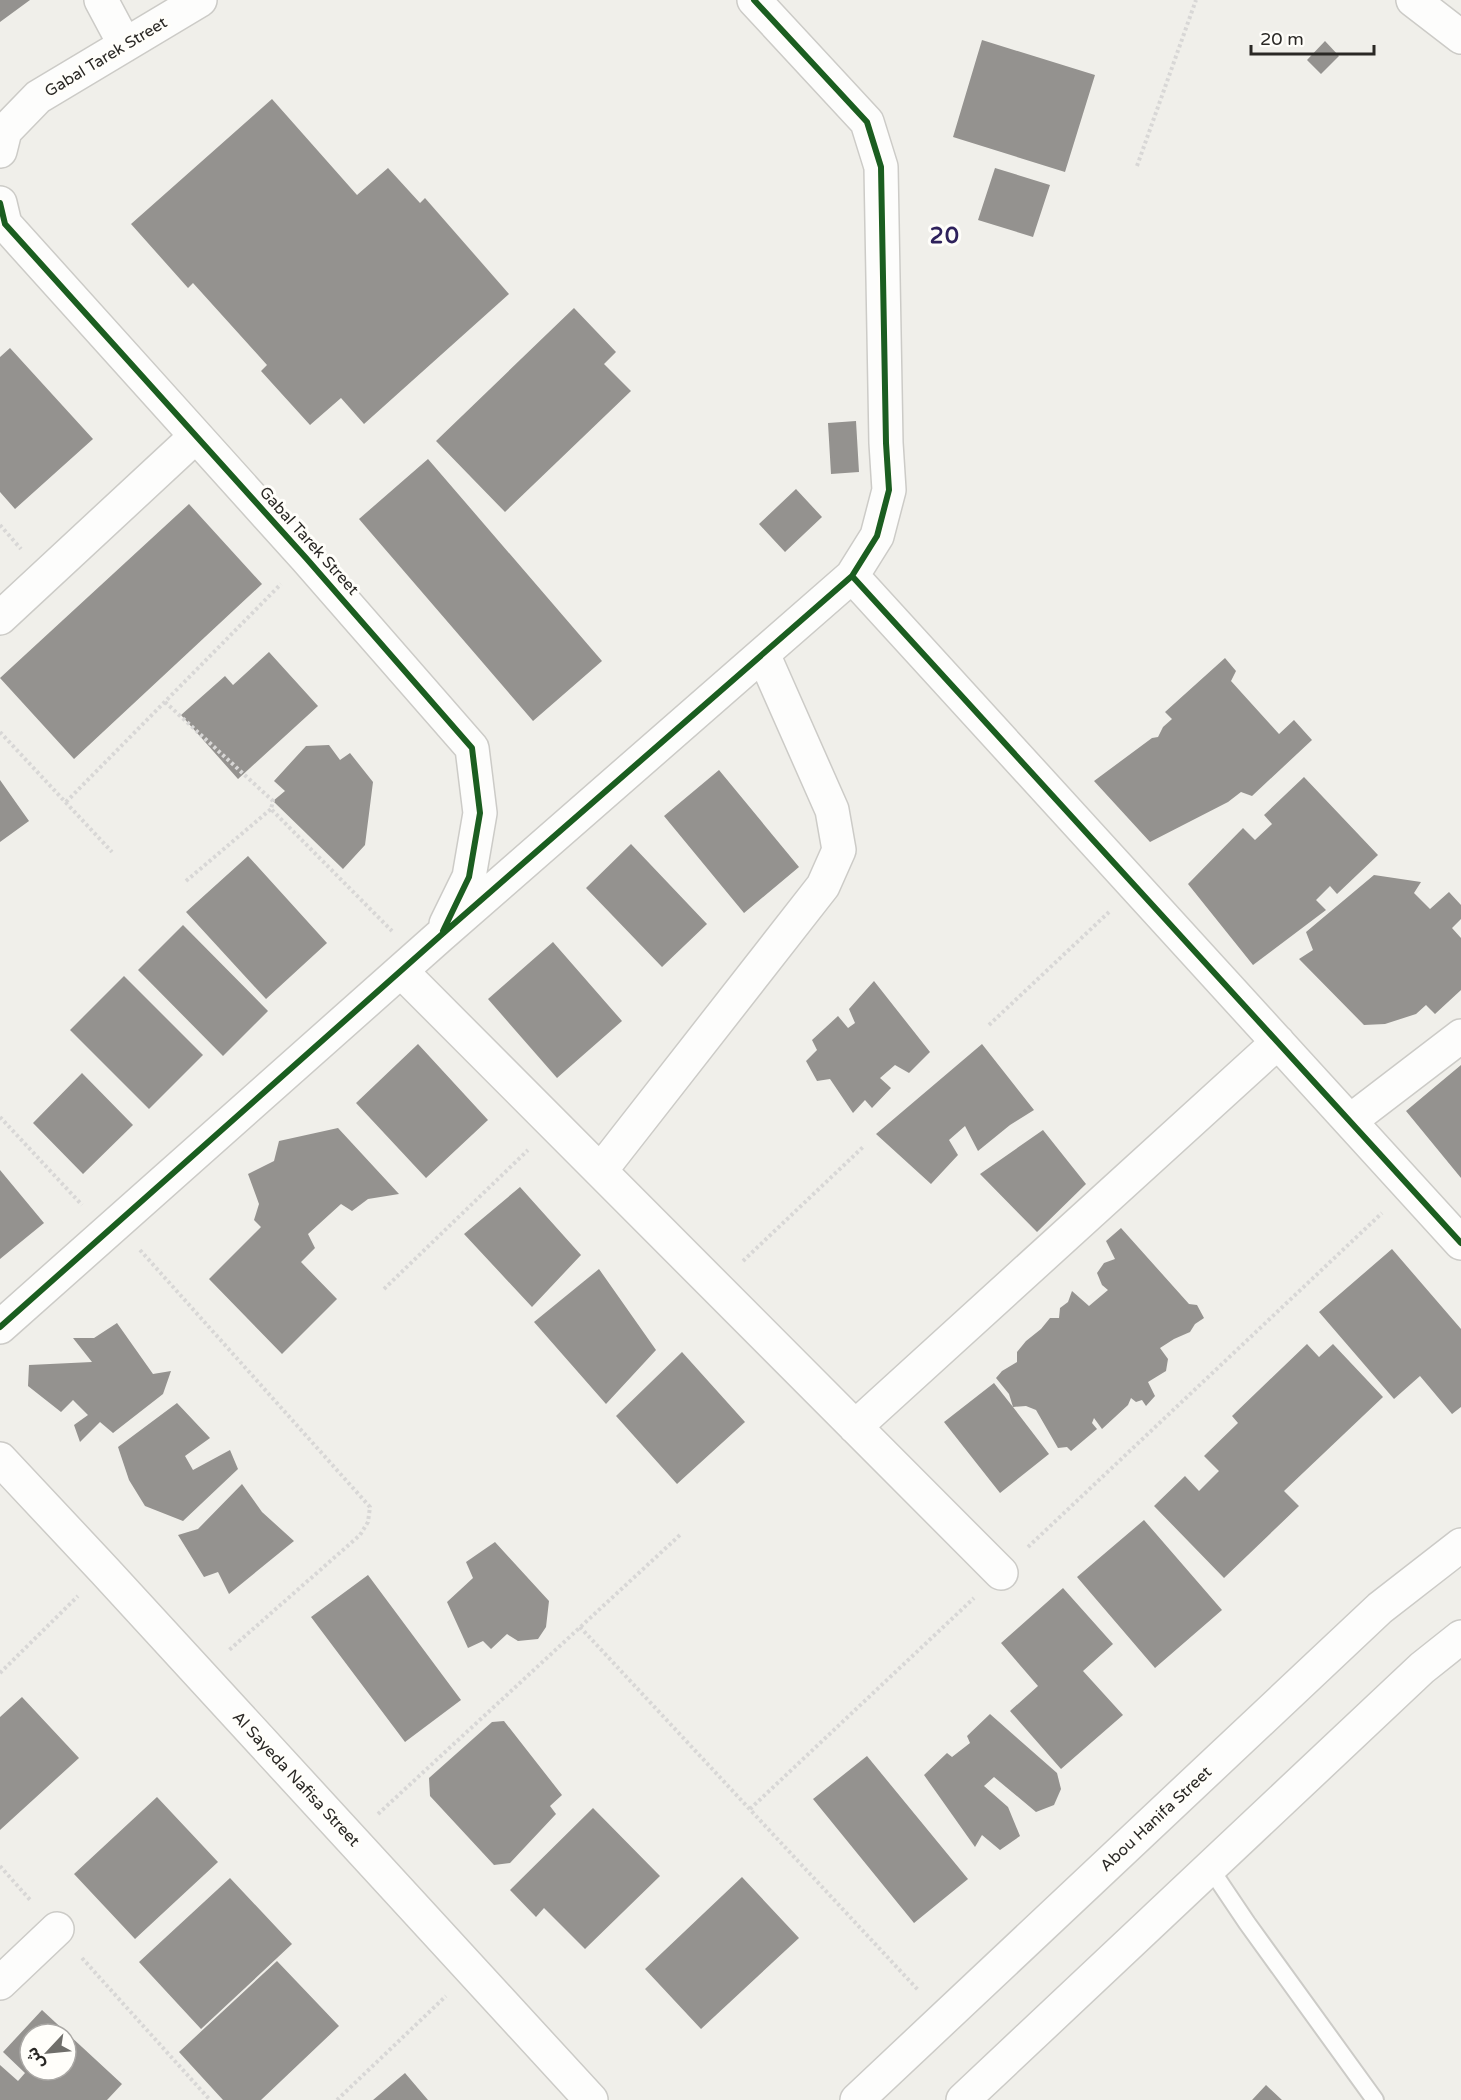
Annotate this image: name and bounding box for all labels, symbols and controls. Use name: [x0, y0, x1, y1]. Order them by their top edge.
street label: Gabal Tarek Street: [41, 13, 171, 101]
scale bar: [1251, 18, 1374, 56]
text: 20 m: [1260, 28, 1304, 50]
district label: 20: [930, 223, 960, 249]
street label: Gabal Tarek Street: [255, 483, 363, 599]
street label: Al Sayeda Nafisa Street: [228, 1707, 364, 1851]
street label: Abou Hanifa Street: [1096, 1762, 1216, 1876]
north arrow: [18, 2022, 78, 2082]
text: ش: [22, 2044, 49, 2072]

